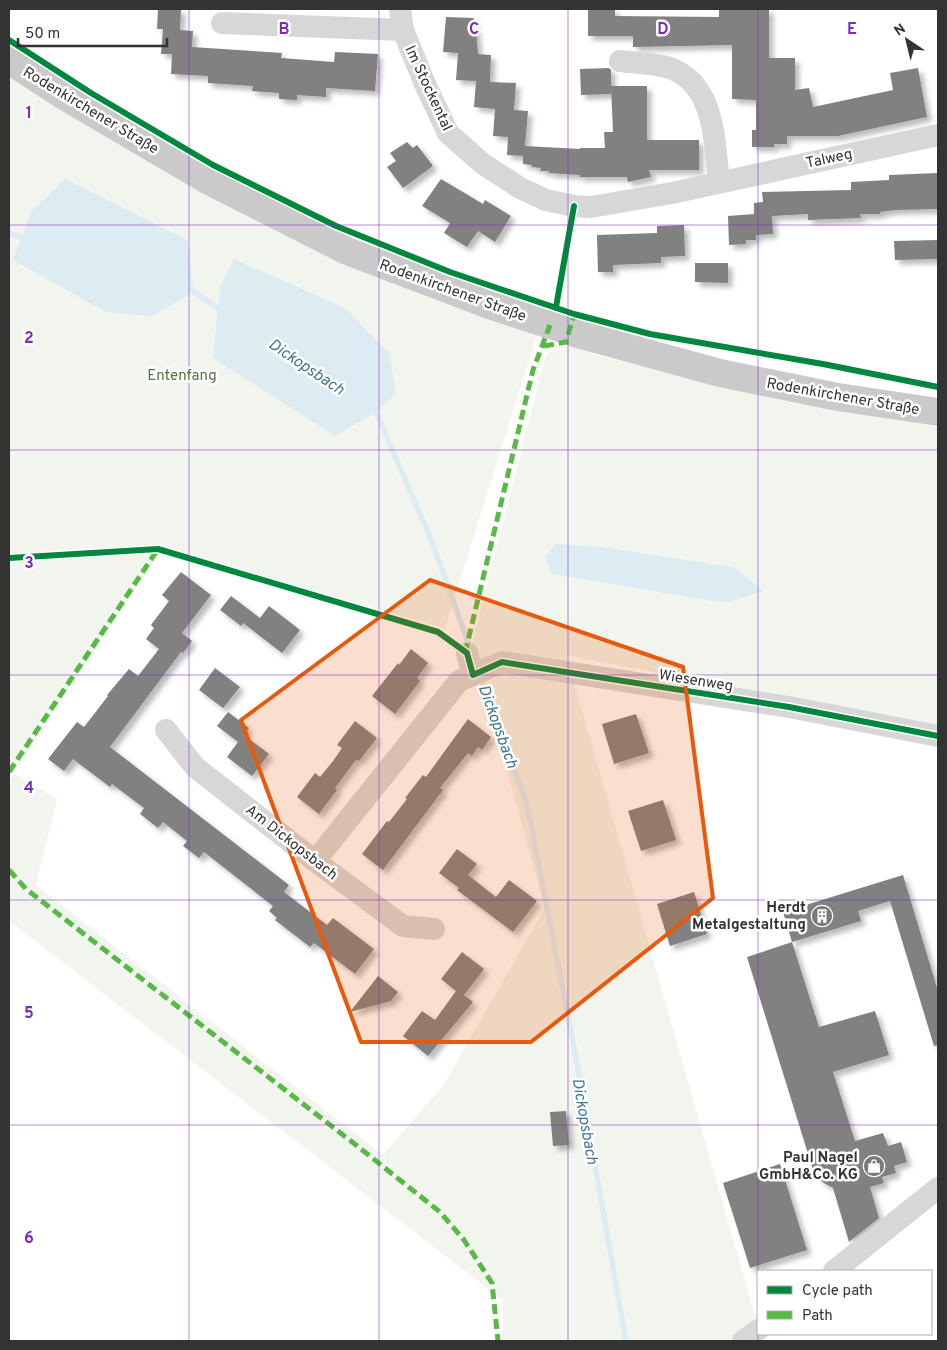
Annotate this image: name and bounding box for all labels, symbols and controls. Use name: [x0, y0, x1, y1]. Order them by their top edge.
scale bar: [18, 15, 166, 47]
north arrow: [882, 15, 932, 65]
text: B: [278, 20, 290, 40]
text: C: [469, 20, 479, 40]
text: D: [657, 20, 669, 40]
text: E: [847, 20, 857, 40]
text: N: [891, 21, 909, 40]
text: 50 m: [25, 25, 60, 44]
street label: Im Stockental: [400, 43, 456, 134]
street label: Rodenkirchener Straße: [19, 63, 161, 159]
text: 1: [26, 104, 32, 124]
street label: Talweg: [804, 145, 854, 174]
street label: Rodenkirchener Straße: [376, 256, 528, 327]
text: 2: [24, 329, 34, 349]
water label: Dickopsbach: [264, 335, 348, 401]
park label: Entenfang: [147, 367, 217, 386]
street label: Rodenkirchener Straße: [765, 375, 921, 420]
text: 3: [24, 554, 34, 574]
street label: Wiesenweg: [657, 666, 734, 697]
water label: Dickopsbach: [473, 682, 522, 771]
text: 4: [24, 779, 34, 799]
street label: Am Dickopsbach: [241, 801, 341, 885]
place label: Herdt Metalgestaltung: [692, 899, 806, 935]
building icon: Herdt Metalgestaltung: [810, 904, 834, 928]
text: 5: [24, 1004, 34, 1024]
water label: Dickopsbach: [567, 1077, 602, 1166]
place label: Paul Nagel GmbH&Co. KG: [759, 1149, 858, 1185]
shop icon: Paul Nagel GmbH&Co. KG: [862, 1154, 886, 1178]
text: 6: [24, 1229, 34, 1249]
legend: [757, 1270, 932, 1335]
text: Cycle path: [802, 1282, 873, 1301]
text: Path: [802, 1307, 833, 1326]

